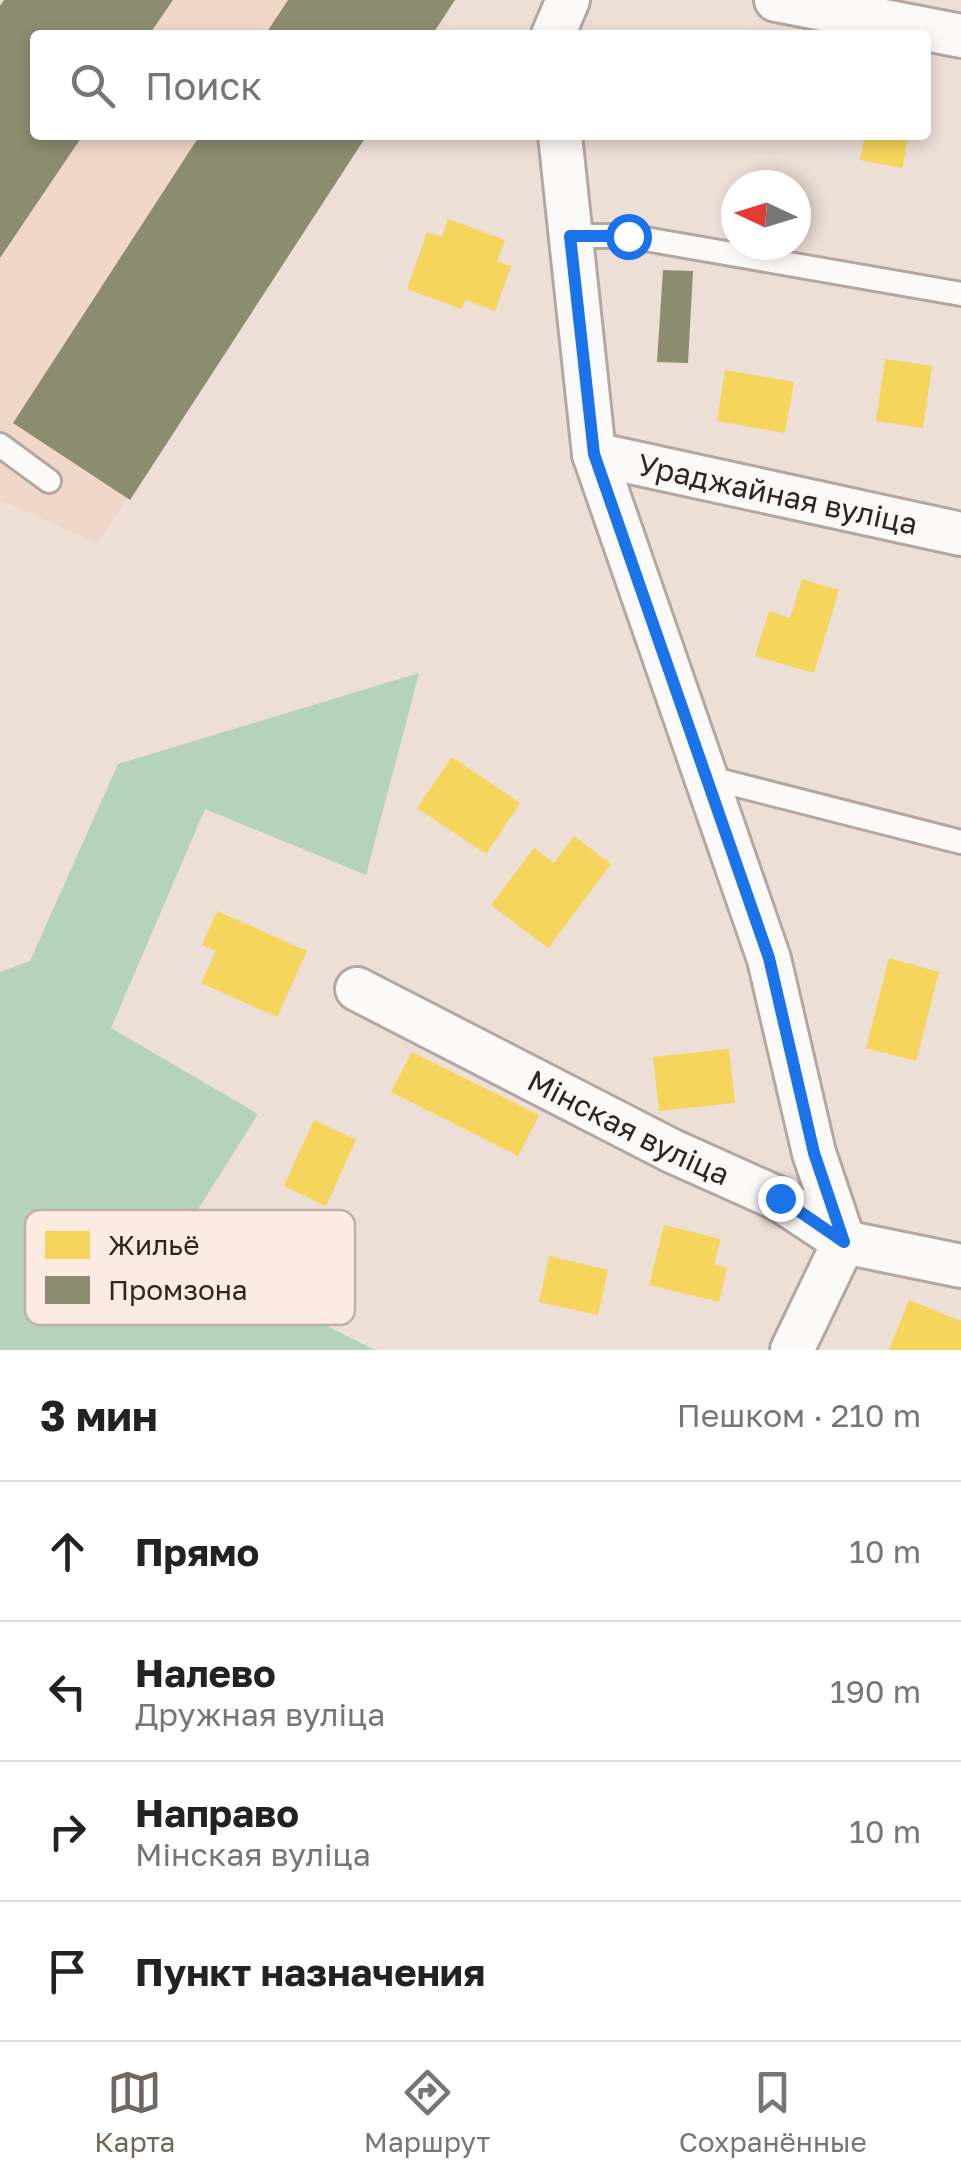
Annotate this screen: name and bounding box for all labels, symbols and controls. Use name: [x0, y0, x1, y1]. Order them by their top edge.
search box: [30, 30, 931, 140]
icon: search: [65, 58, 120, 113]
text: Поиск: [145, 63, 262, 108]
north arrow: [721, 170, 811, 260]
route start: [606, 214, 652, 260]
street label: Ураджайная вуліца: [634, 446, 921, 542]
street label: Мінская вуліца: [522, 1062, 735, 1193]
route end: [758, 1176, 804, 1222]
legend: [25, 1210, 355, 1325]
text: Жильё: [108, 1228, 200, 1261]
text: Промзона: [108, 1273, 248, 1306]
text: 3 мин: [40, 1390, 158, 1440]
text: Пешком · 210 m: [677, 1396, 921, 1434]
icon: ahead: [40, 1524, 95, 1579]
text: Прямо: [135, 1529, 259, 1574]
text: 10 m: [849, 1532, 921, 1570]
text: Налево: [135, 1650, 276, 1695]
icon: left: [40, 1664, 95, 1719]
text: 190 m: [830, 1672, 921, 1710]
text: Дружная вуліца: [135, 1695, 385, 1733]
text: Направо: [135, 1790, 299, 1835]
icon: right: [40, 1804, 95, 1859]
text: 10 m: [849, 1812, 921, 1850]
text: Мінская вуліца: [135, 1835, 371, 1873]
icon: arrive: [40, 1944, 95, 1999]
text: Пункт назначения: [135, 1949, 485, 1994]
tab: Карта: [94, 2065, 175, 2158]
tab: Маршрут: [364, 2065, 490, 2158]
tab: Сохранённые: [679, 2065, 867, 2158]

